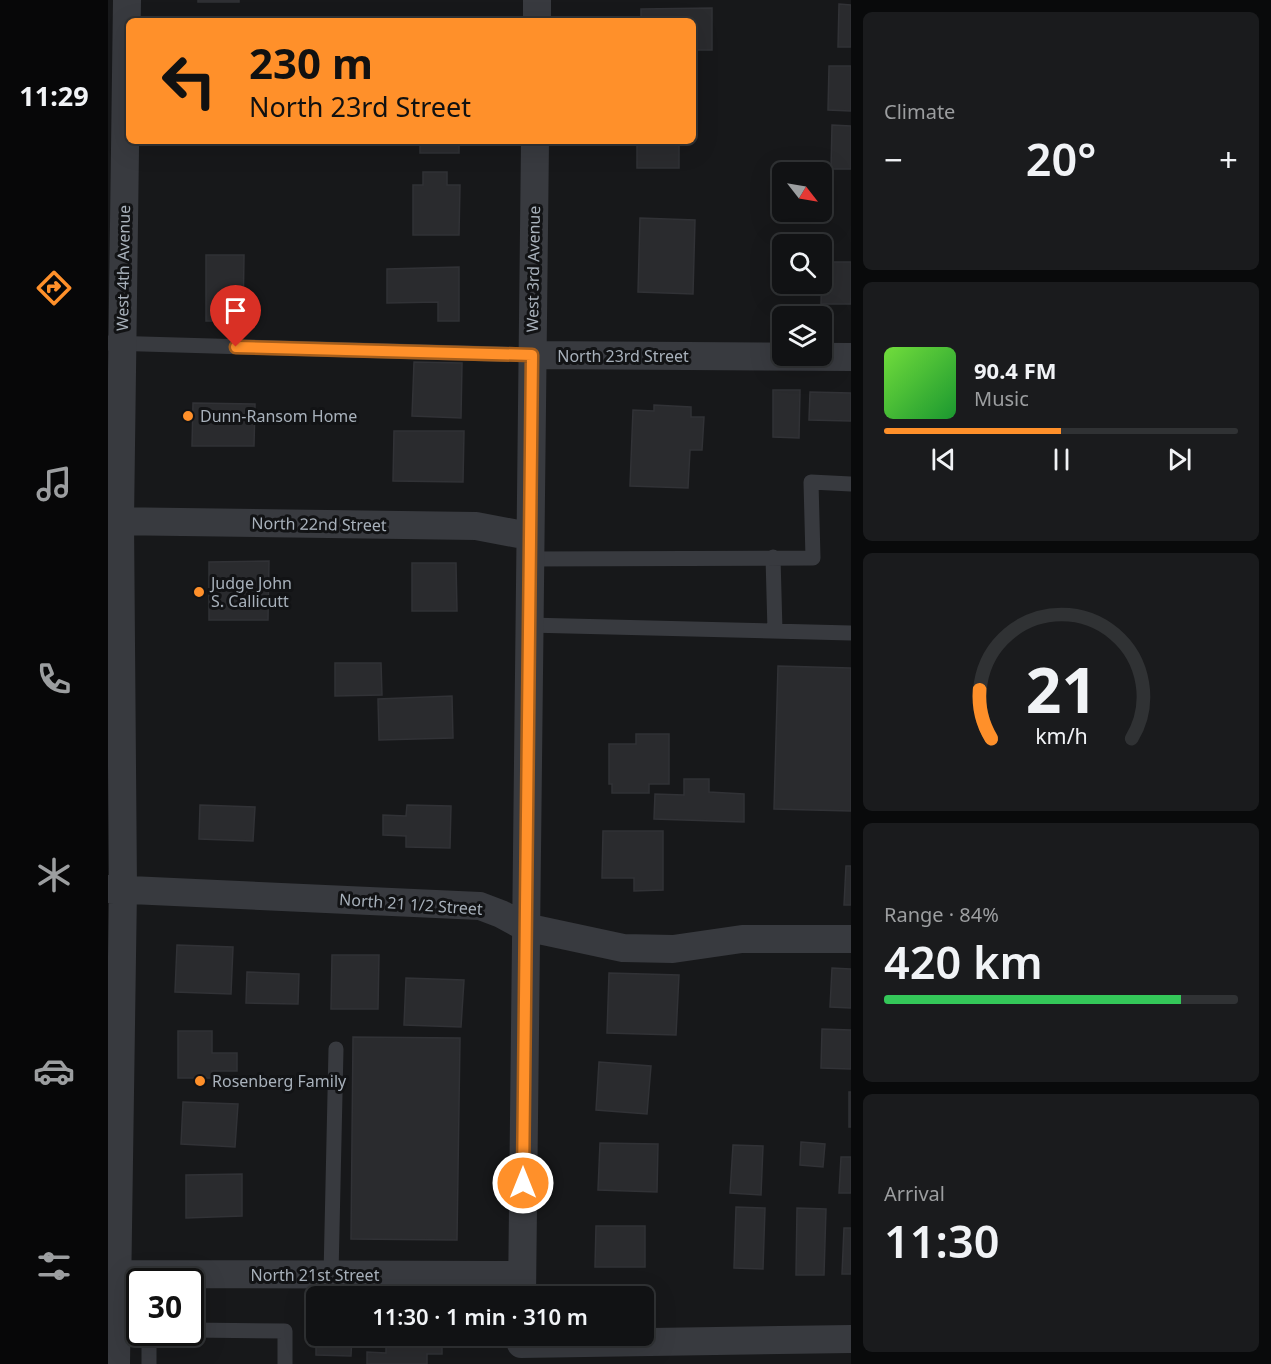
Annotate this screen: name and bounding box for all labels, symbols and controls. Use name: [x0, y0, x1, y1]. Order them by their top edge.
text: 230 m: [249, 34, 373, 91]
icon: left: [150, 42, 228, 120]
text: 11:29: [19, 77, 89, 114]
text: North 23rd Street: [249, 88, 471, 125]
text: Climate: [884, 98, 955, 125]
text: 20°: [1026, 128, 1096, 189]
text: −: [884, 137, 903, 182]
text: +: [1219, 137, 1238, 182]
north arrow: [772, 162, 832, 222]
map controls: [772, 162, 832, 366]
street label: West 4th Avenue: [111, 205, 135, 331]
street label: West 3rd Avenue: [521, 205, 545, 333]
button: search: [772, 234, 832, 294]
icon: directions: [33, 267, 75, 309]
pin: [210, 285, 261, 347]
icon: arrive: [219, 294, 252, 327]
button: layers: [772, 306, 832, 366]
street label: North 23rd Street: [557, 345, 689, 367]
text: 90.4 FM: [974, 355, 1056, 385]
text: Music: [974, 385, 1029, 412]
place label: Dunn-Ransom Home: [200, 405, 357, 427]
marker: Dunn-Ransom Home: [181, 409, 195, 423]
icon: previous: [927, 443, 960, 476]
icon: pause: [1045, 443, 1078, 476]
icon: next: [1163, 443, 1196, 476]
icon: music: [33, 463, 75, 505]
street label: North 22nd Street: [251, 512, 387, 536]
place label: Judge John S. Callicutt: [209, 572, 292, 612]
marker: Judge John S. Callicutt: [192, 585, 206, 599]
text: 21: [1025, 646, 1097, 731]
icon: phone: [33, 658, 75, 700]
text: km/h: [1035, 721, 1087, 750]
icon: climate: [33, 854, 75, 896]
street label: North 21 1/2 Street: [338, 888, 484, 920]
text: Range · 84%: [884, 901, 999, 928]
text: 420 km: [884, 931, 1043, 992]
icon: car: [33, 1050, 75, 1092]
place label: Rosenberg Family: [212, 1070, 347, 1092]
marker: Rosenberg Family: [193, 1074, 207, 1088]
position arrow: [491, 1151, 555, 1215]
text: Arrival: [884, 1180, 945, 1207]
text: 11:30: [884, 1210, 999, 1271]
icon: filters: [33, 1245, 75, 1287]
street label: North 21st Street: [251, 1264, 380, 1286]
speed limit sign: 30: [126, 1268, 204, 1346]
text: 11:30 · 1 min · 310 m: [372, 1301, 588, 1331]

